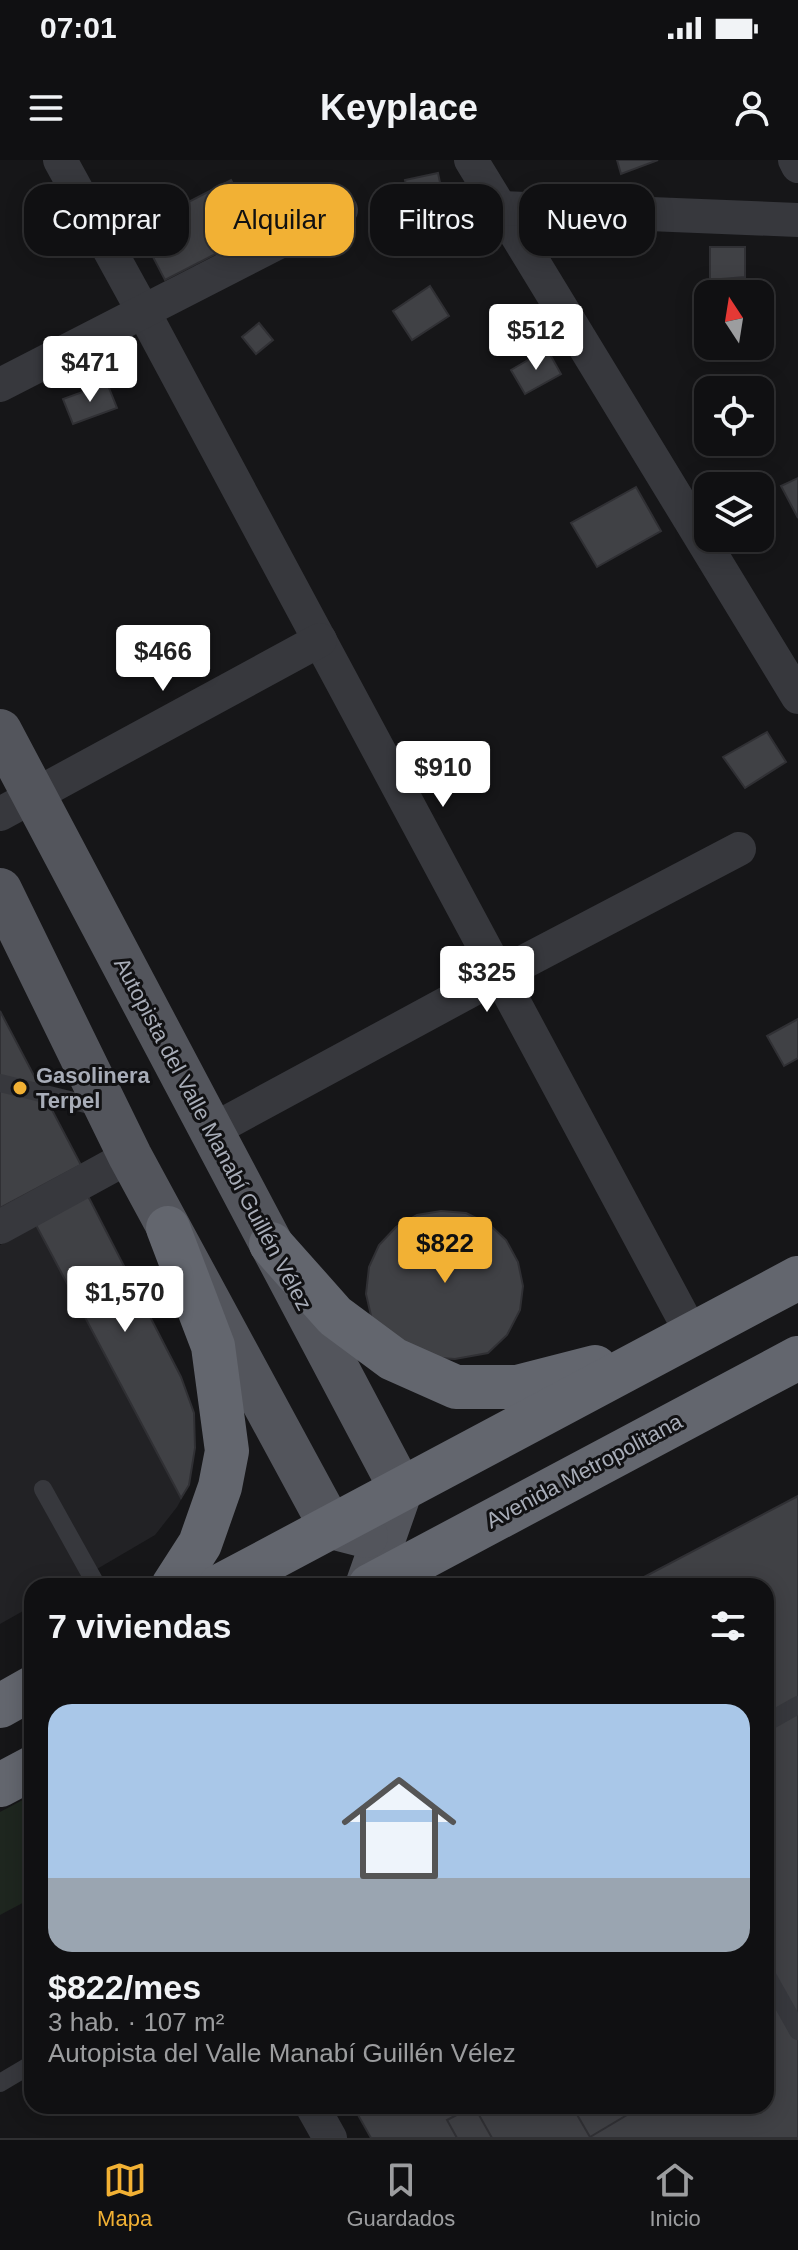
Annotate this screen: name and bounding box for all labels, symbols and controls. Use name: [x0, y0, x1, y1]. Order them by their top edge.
text: 07:01: [40, 11, 117, 44]
icon: menu: [24, 86, 68, 130]
icon: person: [730, 86, 774, 130]
text: Keyplace: [320, 87, 478, 128]
chip: Comprar: [24, 184, 189, 256]
chip: Alquilar: [205, 184, 354, 256]
chip: Filtros: [370, 184, 503, 256]
chip: Nuevo: [519, 184, 655, 256]
north arrow: [694, 280, 774, 360]
map controls: [694, 280, 774, 552]
pin: $512: [489, 304, 583, 372]
text: $512: [507, 315, 565, 345]
pin: $471: [43, 336, 137, 404]
text: $471: [61, 347, 119, 377]
button: locate: [694, 376, 774, 456]
button: layers: [694, 472, 774, 552]
pin: $466: [116, 625, 210, 693]
text: $466: [134, 636, 192, 666]
pin: $910: [396, 741, 490, 809]
text: $910: [414, 752, 472, 782]
pin: $325: [440, 946, 534, 1014]
street label: Autopista del Valle Manabí Guillén Vélez: [109, 953, 317, 1315]
text: $325: [458, 957, 516, 987]
place label: Gasolinera Terpel: [36, 1063, 150, 1113]
marker: Gasolinera Terpel: [11, 1079, 29, 1097]
pin: $822: [398, 1217, 492, 1285]
text: $822: [416, 1228, 474, 1258]
pin: $1,570: [60, 1266, 190, 1334]
text: $1,570: [85, 1277, 165, 1307]
street label: Avenida Metropolitana: [482, 1408, 687, 1533]
icon: filters: [706, 1604, 750, 1648]
text: 7 viviendas: [48, 1607, 231, 1645]
icon: home: [327, 1756, 471, 1900]
text: $822/mes: [48, 1968, 201, 2006]
text: 3 hab. · 107 m²: [48, 2007, 224, 2037]
text: Autopista del Valle Manabí Guillén Vélez: [48, 2038, 516, 2068]
tab: Mapa: [97, 2158, 152, 2232]
tab: Guardados: [346, 2158, 455, 2232]
tab: Inicio: [649, 2158, 701, 2232]

